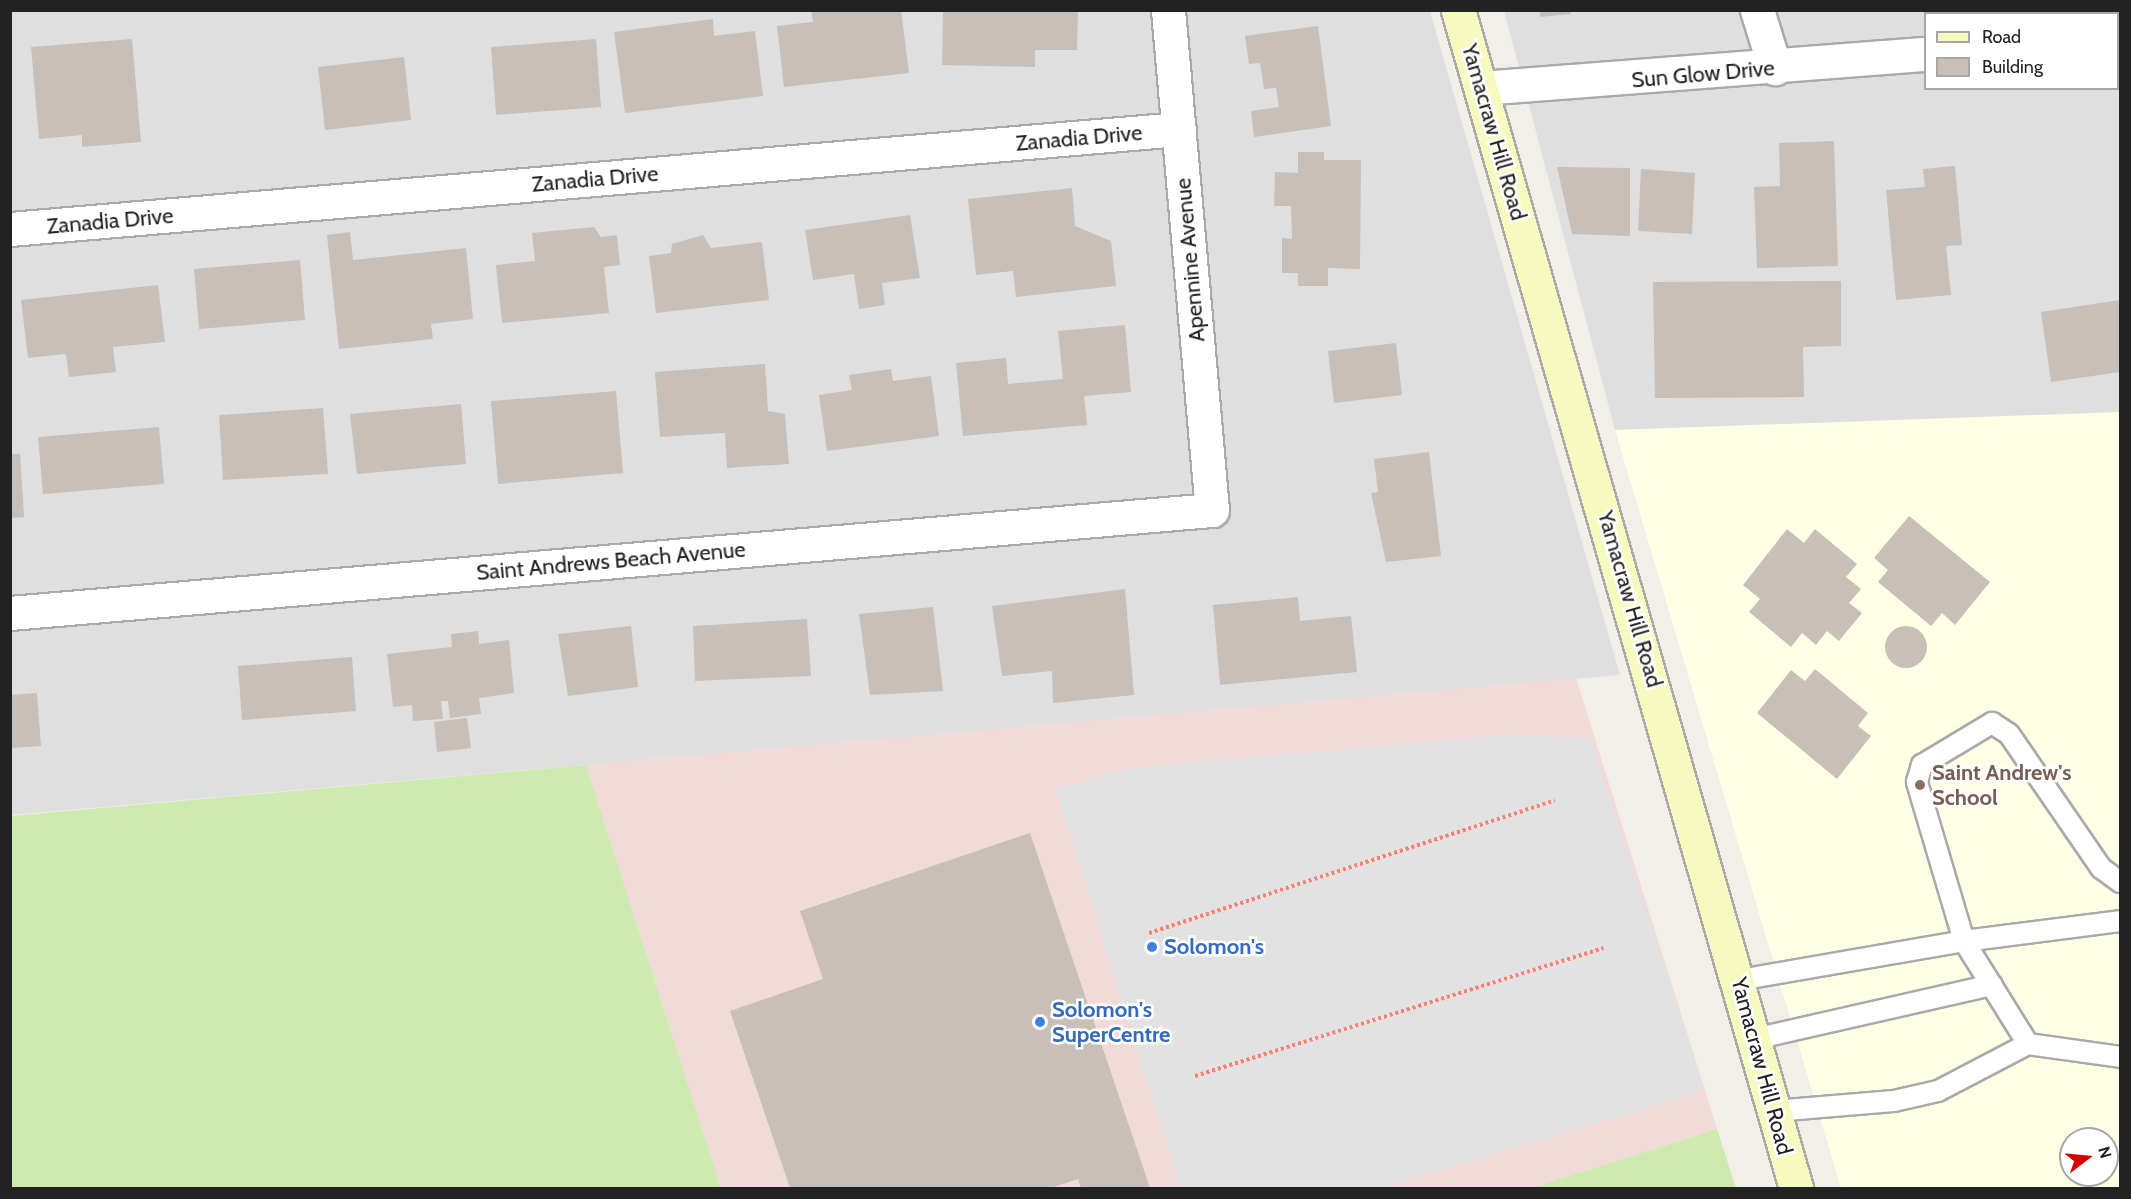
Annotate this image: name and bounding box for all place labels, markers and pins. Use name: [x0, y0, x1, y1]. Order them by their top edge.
place label: Saint Andrew's School: [1932, 759, 2071, 810]
marker: Saint Andrew's School: [1913, 778, 1927, 792]
place label: Solomon's: [1164, 934, 1264, 960]
marker: Solomon's: [1145, 940, 1159, 954]
place label: Solomon's SuperCentre: [1052, 996, 1170, 1048]
marker: Solomon's SuperCentre: [1033, 1015, 1047, 1029]

